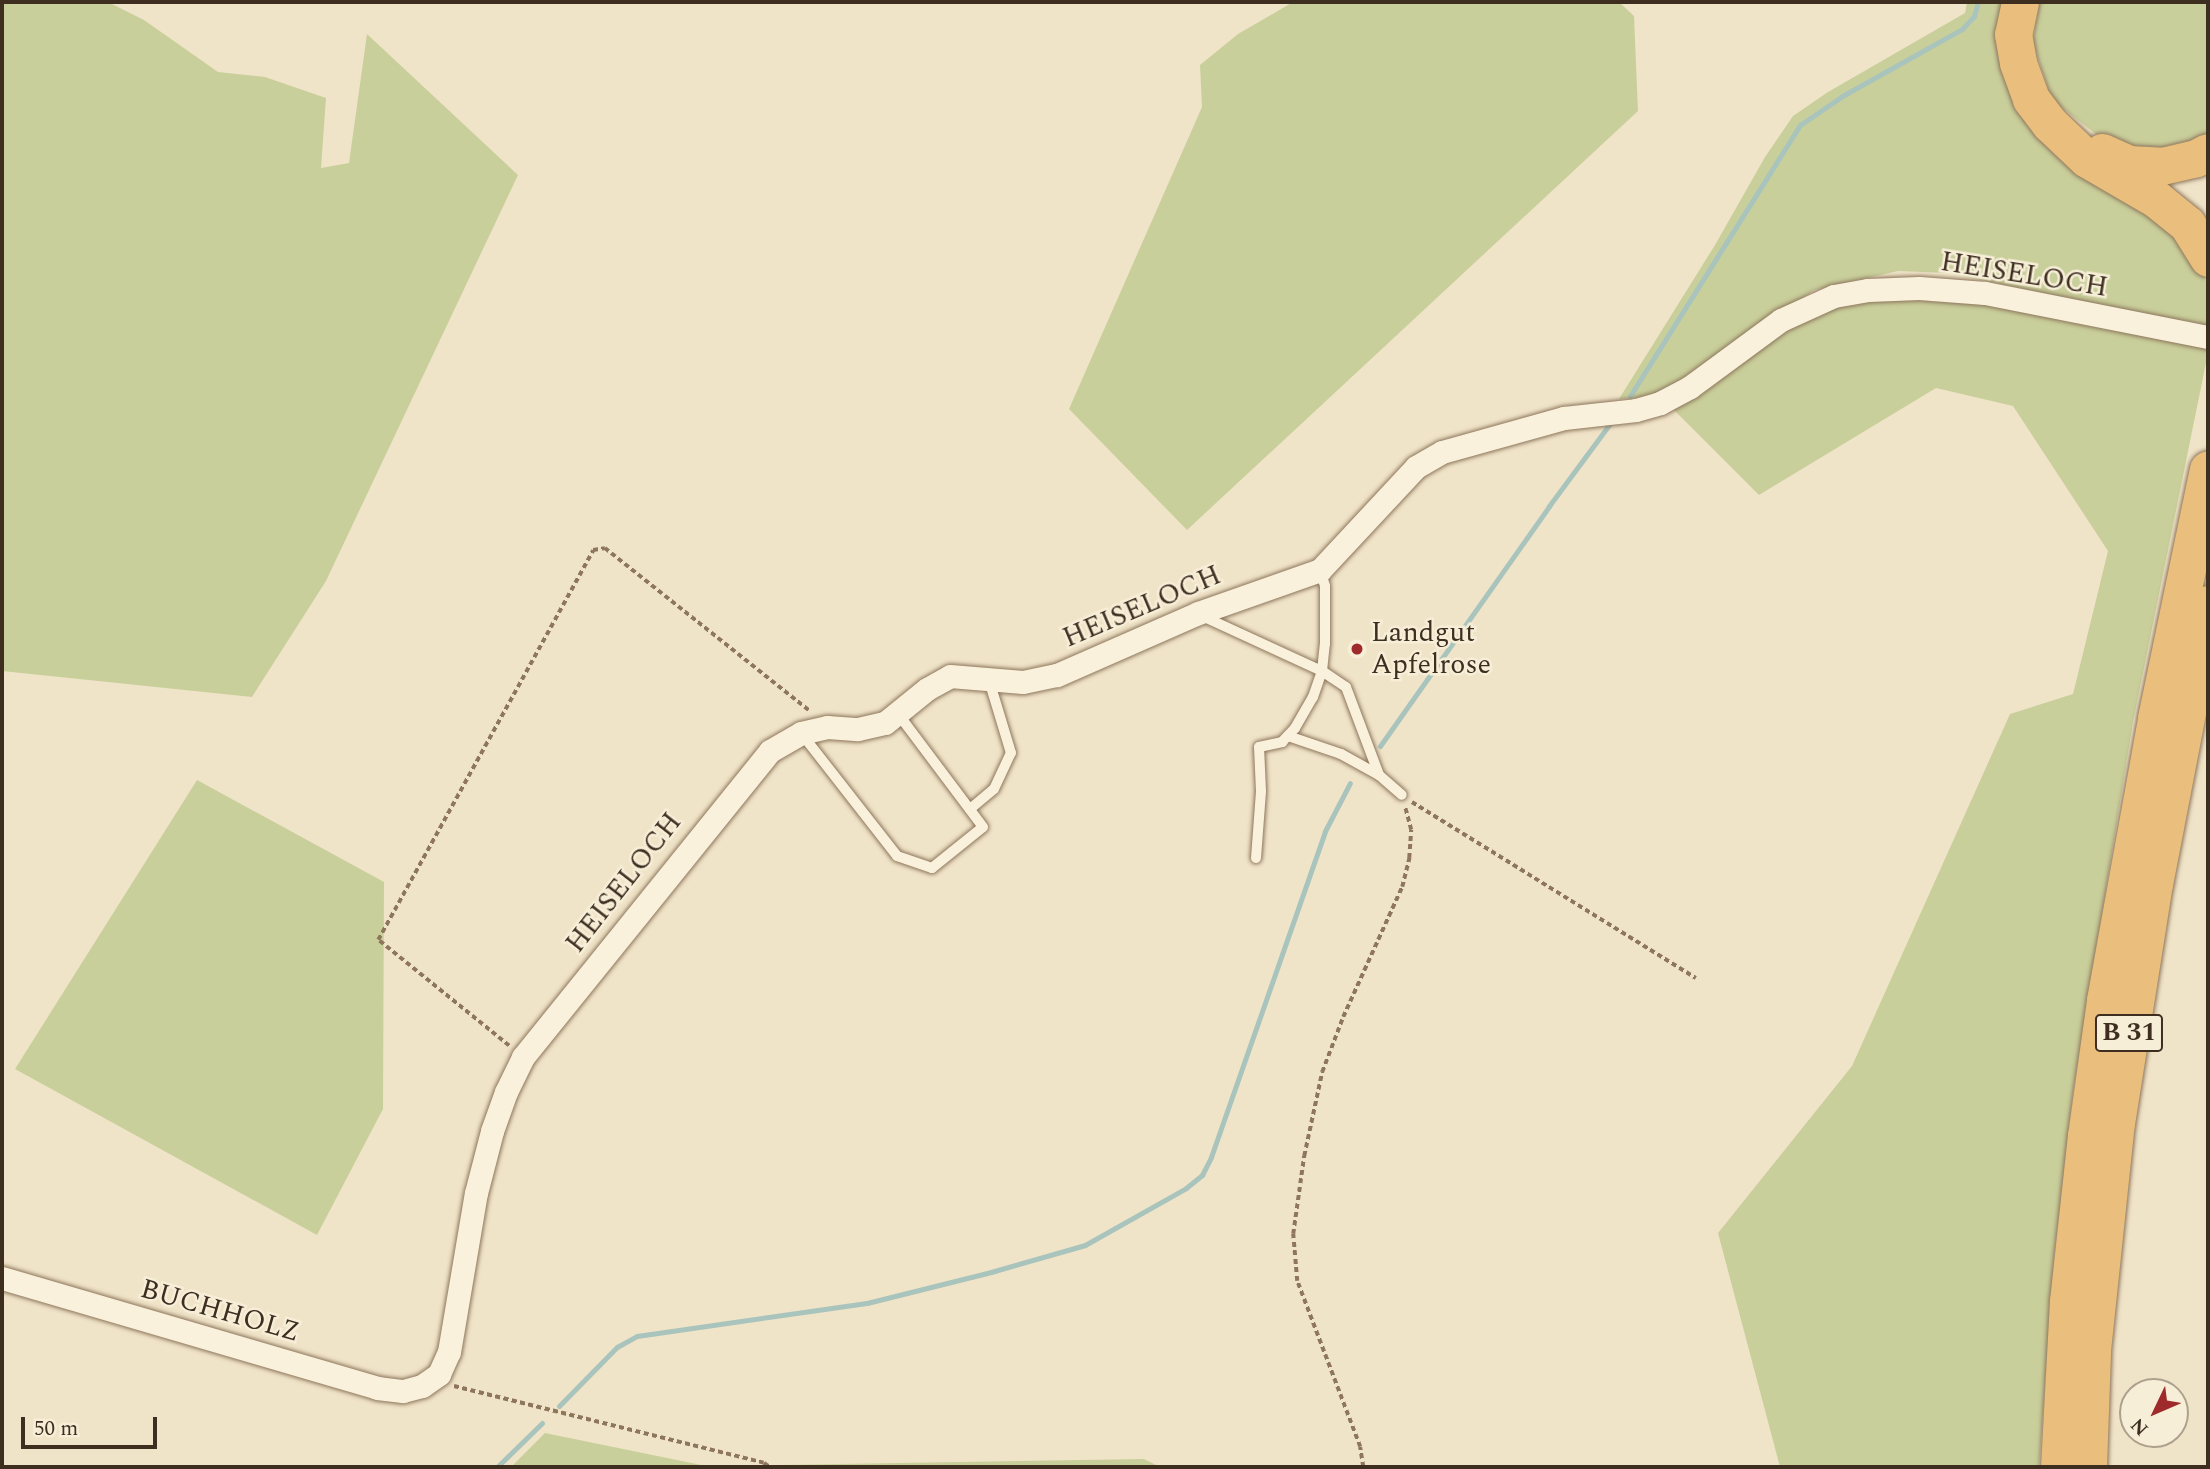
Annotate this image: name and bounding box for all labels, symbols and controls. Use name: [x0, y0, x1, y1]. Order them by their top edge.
street label: HEISELOCH: [1938, 245, 2110, 305]
street label: HEISELOCH: [1058, 559, 1226, 655]
place label: Landgut Apfelrose: [1371, 616, 1491, 682]
marker: Landgut Apfelrose: [1349, 641, 1365, 657]
street label: HEISELOCH: [559, 806, 689, 960]
road number: B 31: [2094, 1010, 2164, 1056]
street label: BUCHHOLZ: [137, 1272, 303, 1350]
north arrow: [2119, 1378, 2189, 1448]
scale bar: [24, 1402, 161, 1446]
text: N: [2124, 1411, 2156, 1442]
text: 50 m: [34, 1413, 78, 1445]

